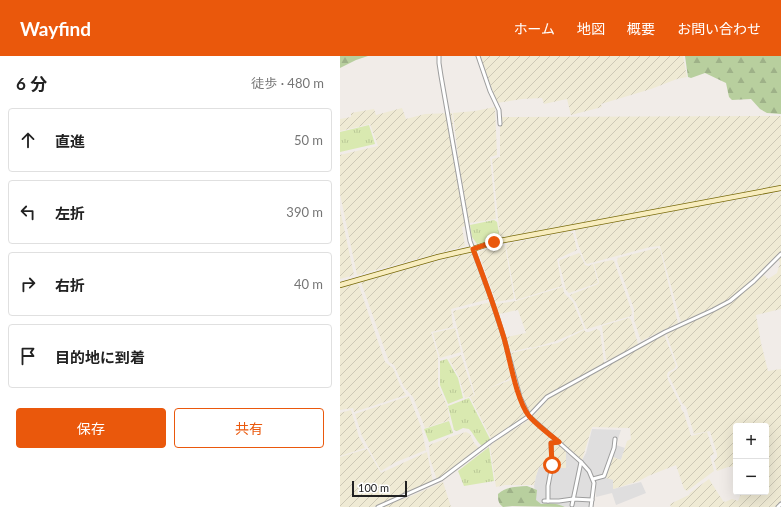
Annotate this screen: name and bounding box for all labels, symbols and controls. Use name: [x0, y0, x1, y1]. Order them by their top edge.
text: Wayfind: [20, 17, 91, 40]
text: ホーム: [513, 20, 555, 37]
text: 地図: [577, 20, 605, 37]
text: 概要: [627, 20, 655, 37]
text: お問い合わせ: [677, 20, 761, 37]
text: 6 分: [16, 73, 47, 94]
text: 徒歩 · 480 m: [251, 75, 324, 91]
icon: ahead: [17, 129, 39, 151]
text: 直進: [55, 132, 85, 150]
text: 50 m: [294, 132, 323, 148]
icon: left: [17, 201, 39, 223]
text: 左折: [55, 204, 85, 222]
text: 390 m: [286, 204, 323, 220]
route end: [485, 233, 503, 251]
icon: right: [17, 273, 39, 295]
text: 右折: [55, 276, 85, 294]
text: 40 m: [294, 276, 323, 292]
icon: arrive: [17, 345, 39, 367]
text: 目的地に到着: [55, 348, 145, 366]
button: 保存: [16, 408, 166, 448]
button: 共有: [174, 408, 324, 448]
map controls: [733, 423, 769, 495]
button: +: [733, 423, 769, 459]
route start: [543, 456, 561, 474]
button: −: [733, 459, 769, 495]
scale bar: [352, 479, 407, 498]
text: 100 m: [358, 481, 389, 494]

